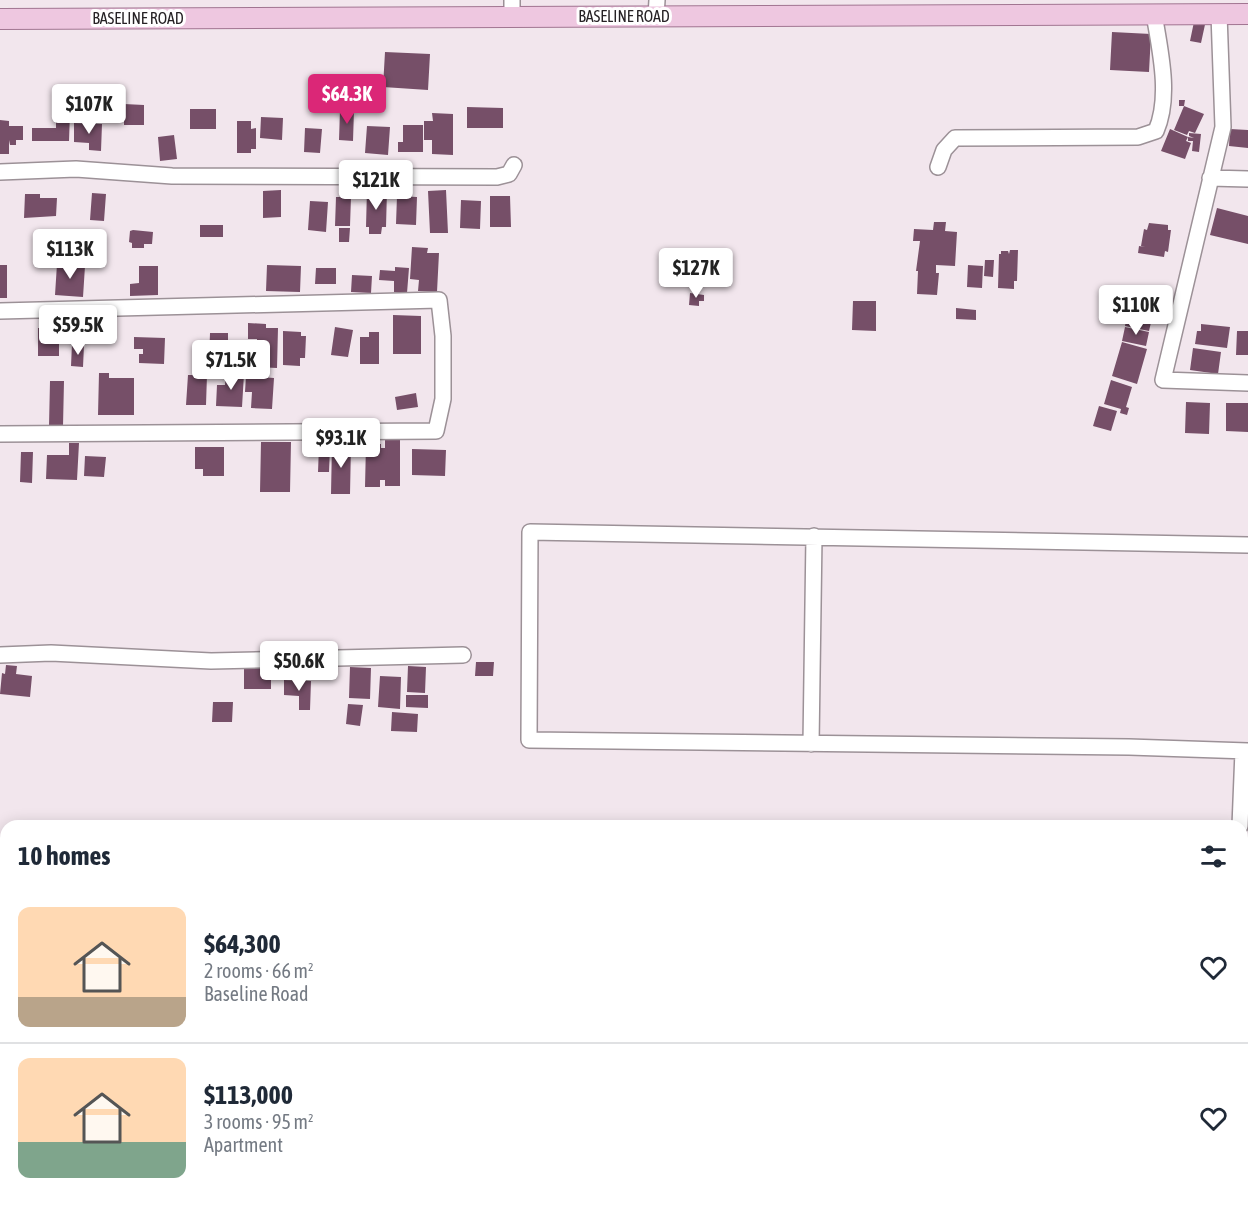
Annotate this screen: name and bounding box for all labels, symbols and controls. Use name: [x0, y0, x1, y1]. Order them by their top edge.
street label: BASELINE ROAD: [578, 7, 670, 25]
street label: BASELINE ROAD: [92, 9, 184, 27]
pin: $64.3K: [298, 74, 396, 125]
text: $64.3K: [322, 82, 372, 105]
pin: $107K: [47, 84, 131, 135]
text: $107K: [66, 92, 112, 115]
pin: $121K: [334, 160, 418, 211]
text: $121K: [353, 168, 399, 191]
pin: $113K: [28, 229, 112, 280]
text: $113K: [47, 237, 93, 260]
pin: $127K: [654, 248, 738, 299]
text: $127K: [673, 256, 719, 279]
pin: $110K: [1094, 285, 1178, 336]
text: $110K: [1113, 293, 1159, 316]
pin: $59.5K: [29, 305, 127, 356]
text: $59.5K: [53, 313, 103, 336]
pin: $71.5K: [182, 340, 280, 391]
text: $71.5K: [206, 348, 256, 371]
pin: $93.1K: [292, 418, 390, 469]
text: $93.1K: [316, 426, 366, 449]
pin: $50.6K: [250, 641, 348, 692]
text: $50.6K: [274, 649, 324, 672]
icon: filters: [1197, 840, 1230, 873]
text: 10 homes: [18, 841, 111, 871]
text: $64,300: [204, 929, 281, 959]
icon: home: [66, 931, 138, 1003]
icon: heart: [1197, 951, 1230, 984]
text: 2 rooms · 66 m²: [204, 959, 314, 982]
text: Baseline Road: [204, 982, 309, 1005]
text: $113,000: [204, 1080, 293, 1110]
icon: home: [66, 1082, 138, 1154]
icon: heart: [1197, 1102, 1230, 1135]
text: 3 rooms · 95 m²: [204, 1110, 314, 1133]
text: Apartment: [204, 1133, 283, 1156]

